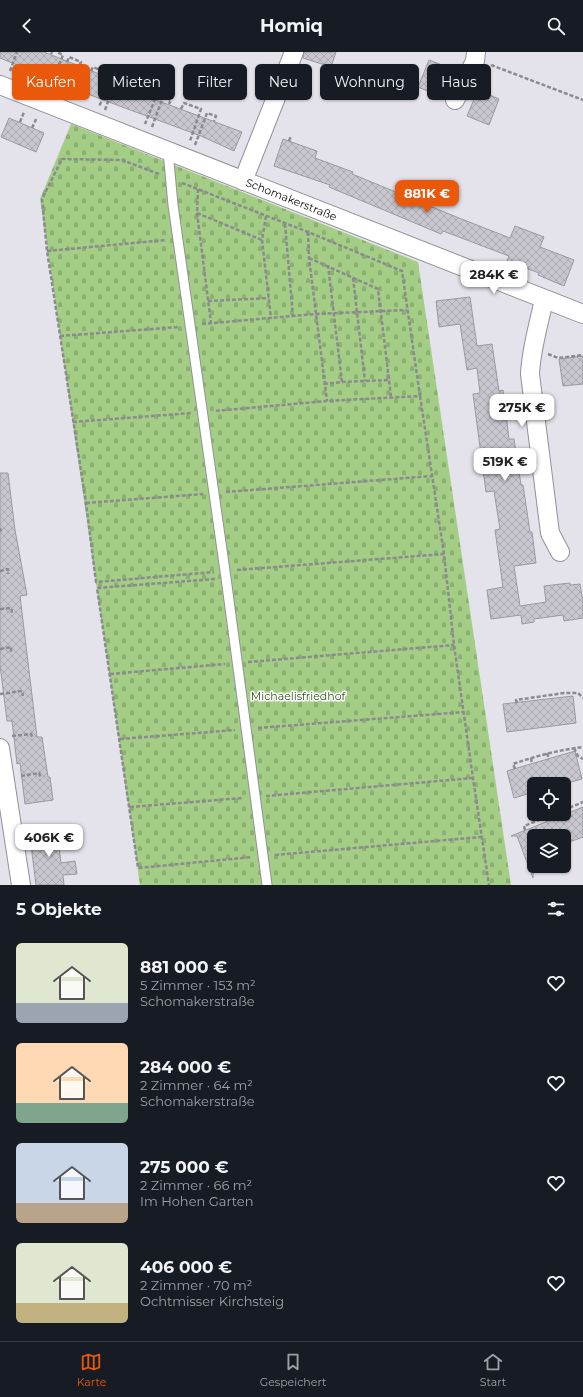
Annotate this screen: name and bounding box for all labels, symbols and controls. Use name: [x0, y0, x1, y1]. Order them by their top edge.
icon: back: [16, 15, 38, 37]
text: Homiq: [260, 15, 323, 37]
icon: search: [545, 15, 567, 37]
chip: Kaufen: [12, 64, 90, 100]
chip: Mieten: [98, 64, 175, 100]
chip: Filter: [183, 64, 247, 100]
chip: Neu: [255, 64, 312, 100]
chip: Wohnung: [320, 64, 419, 100]
chip: Haus: [427, 64, 491, 100]
street label: Schomakerstraße: [244, 175, 339, 224]
pin: 881K €: [394, 180, 460, 214]
text: 881K €: [404, 185, 450, 201]
pin: 284K €: [461, 261, 527, 295]
text: 284K €: [469, 266, 519, 282]
pin: 275K €: [489, 394, 555, 428]
text: 275K €: [498, 399, 546, 415]
pin: 519K €: [472, 448, 538, 482]
text: 519K €: [483, 453, 527, 469]
park label: Michaelisfriedhof: [251, 689, 347, 703]
map controls: [527, 777, 571, 873]
button: locate: [527, 777, 571, 821]
pin: 406K €: [16, 824, 82, 858]
text: 406K €: [24, 829, 74, 845]
button: layers: [527, 829, 571, 873]
icon: filters: [545, 898, 567, 920]
text: 5 Objekte: [16, 899, 102, 919]
text: 881 000 €: [140, 957, 227, 977]
icon: home: [48, 959, 96, 1007]
icon: heart: [545, 972, 567, 994]
text: 5 Zimmer · 153 m²: [140, 977, 256, 993]
text: Schomakerstraße: [140, 993, 255, 1009]
text: 284 000 €: [140, 1057, 231, 1077]
icon: home: [48, 1059, 96, 1107]
icon: heart: [545, 1072, 567, 1094]
text: 2 Zimmer · 64 m²: [140, 1077, 253, 1093]
text: Schomakerstraße: [140, 1093, 255, 1109]
text: 275 000 €: [140, 1157, 228, 1177]
icon: home: [48, 1159, 96, 1207]
icon: heart: [545, 1172, 567, 1194]
text: 2 Zimmer · 66 m²: [140, 1177, 252, 1193]
text: Im Hohen Garten: [140, 1193, 253, 1209]
text: 406 000 €: [140, 1257, 232, 1277]
icon: home: [48, 1259, 96, 1307]
icon: heart: [545, 1272, 567, 1294]
text: 2 Zimmer · 70 m²: [140, 1277, 252, 1293]
text: Ochtmisser Kirchsteig: [140, 1293, 284, 1309]
tab: Karte: [77, 1351, 106, 1389]
tab: Gespeichert: [260, 1351, 326, 1389]
tab: Start: [480, 1351, 506, 1389]

